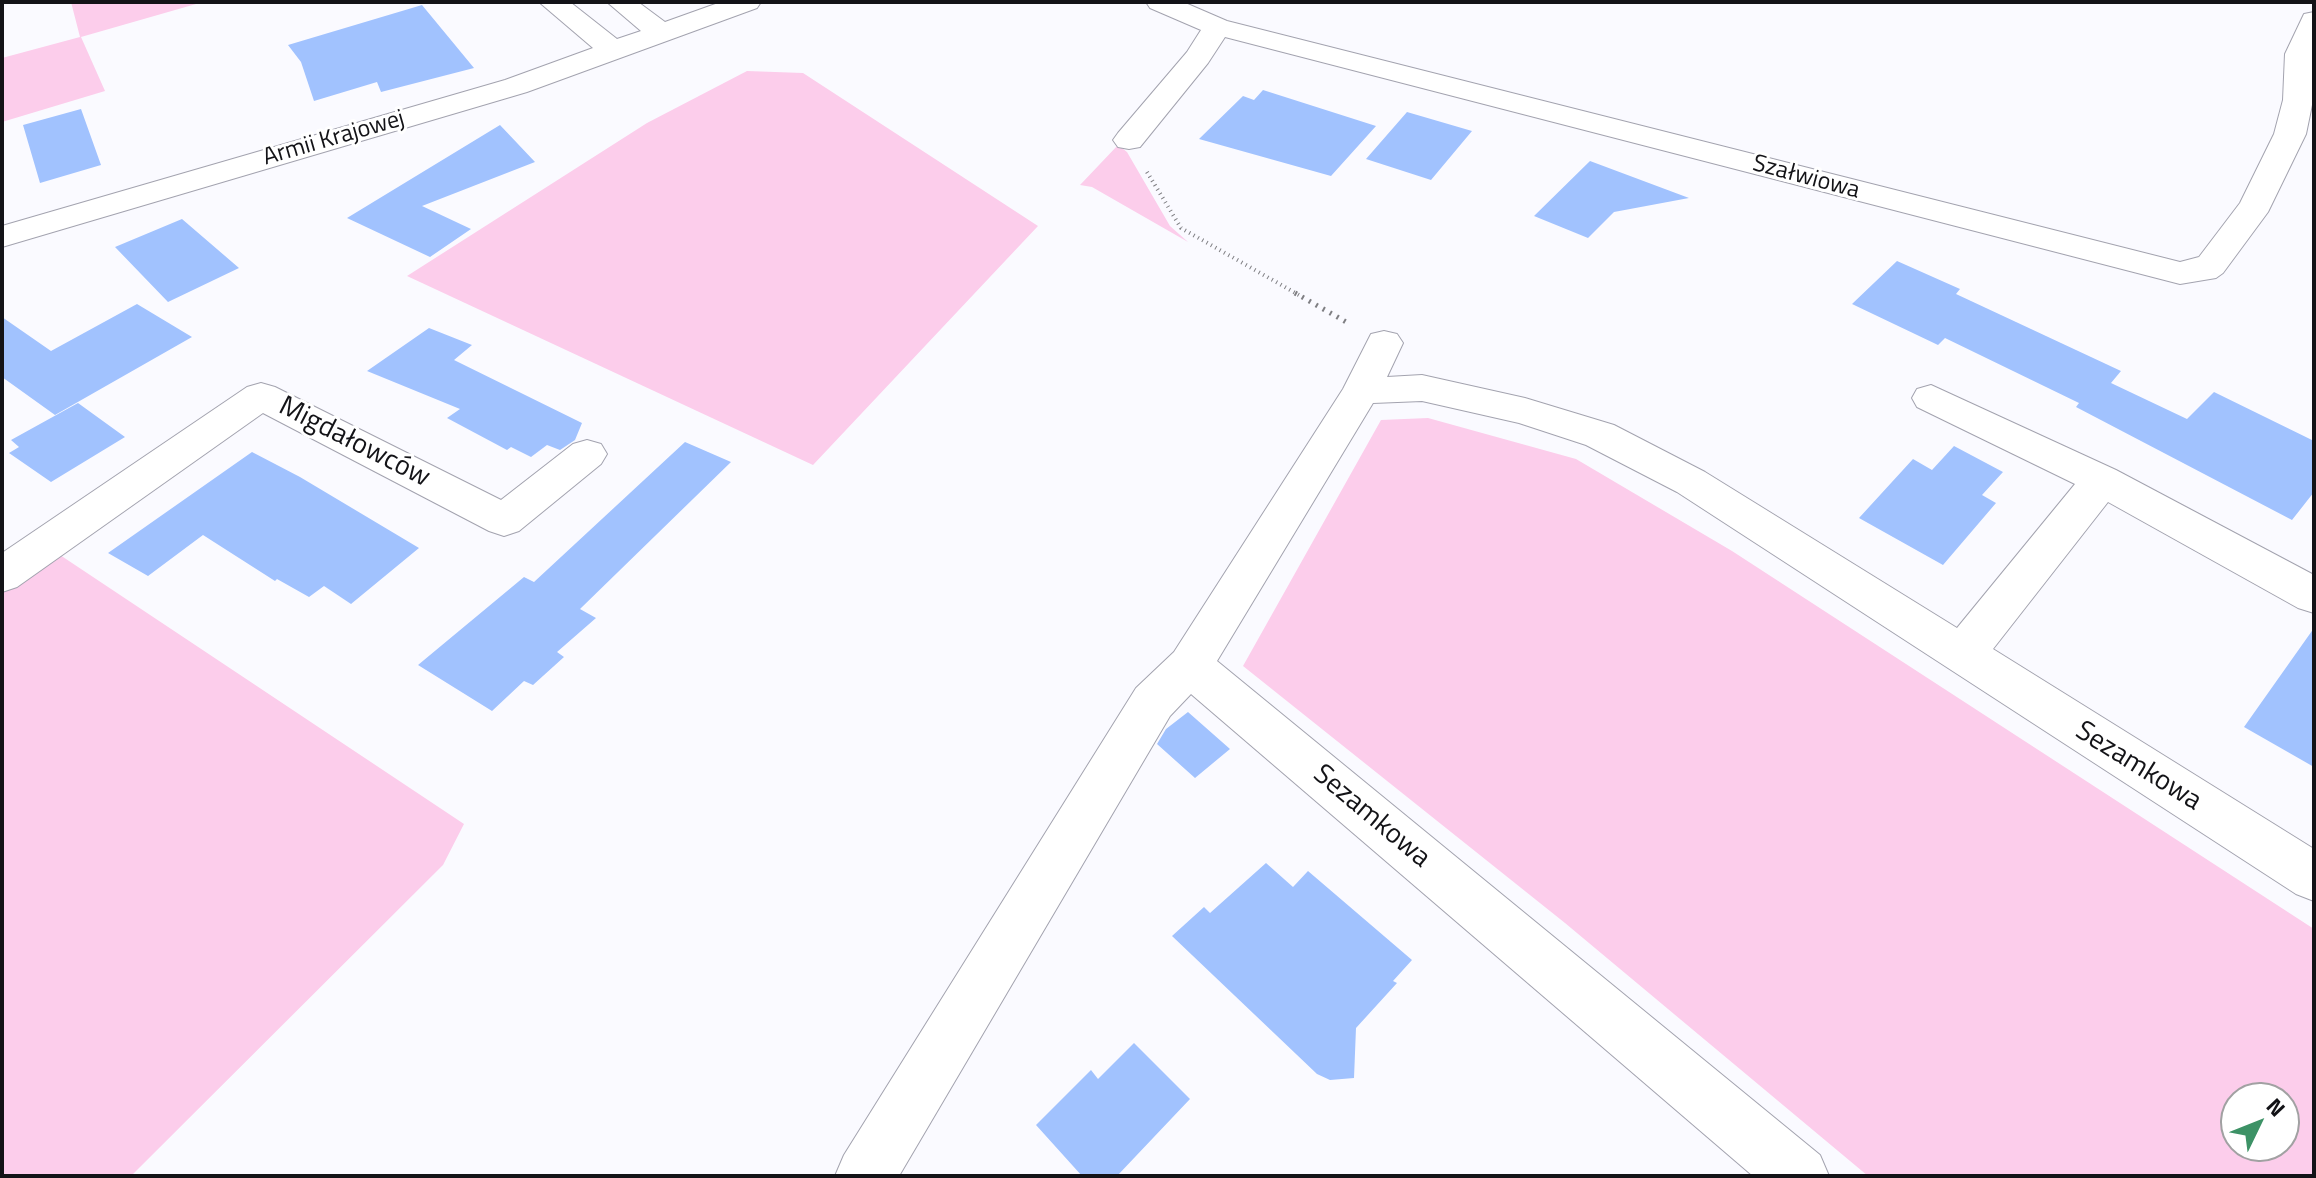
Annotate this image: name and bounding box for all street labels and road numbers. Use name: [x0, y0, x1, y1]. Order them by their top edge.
street label: Armii Krajowej: [260, 105, 408, 173]
street label: Szałwiowa: [1749, 150, 1863, 206]
street label: Migdałowców: [273, 390, 435, 496]
street label: Sezamkowa: [2069, 715, 2207, 819]
street label: Sezamkowa: [1306, 758, 1436, 876]

